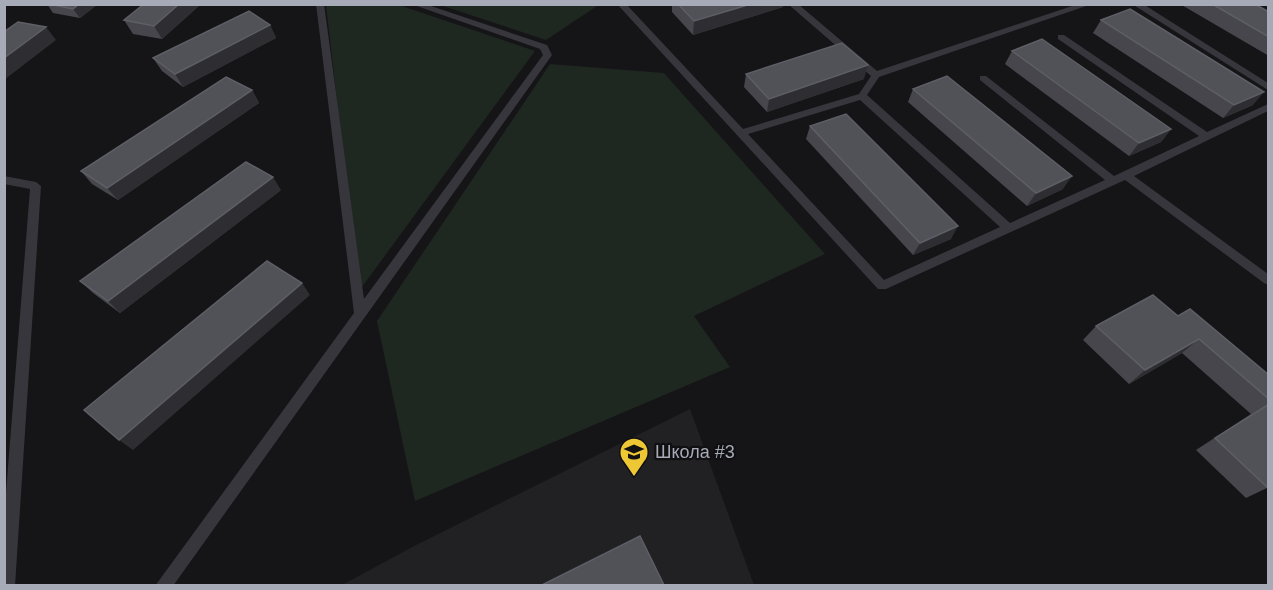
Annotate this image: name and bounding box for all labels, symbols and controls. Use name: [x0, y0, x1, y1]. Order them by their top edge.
school or university icon: Школа #3: [618, 436, 650, 478]
place label: Школа #3: [655, 442, 735, 462]

